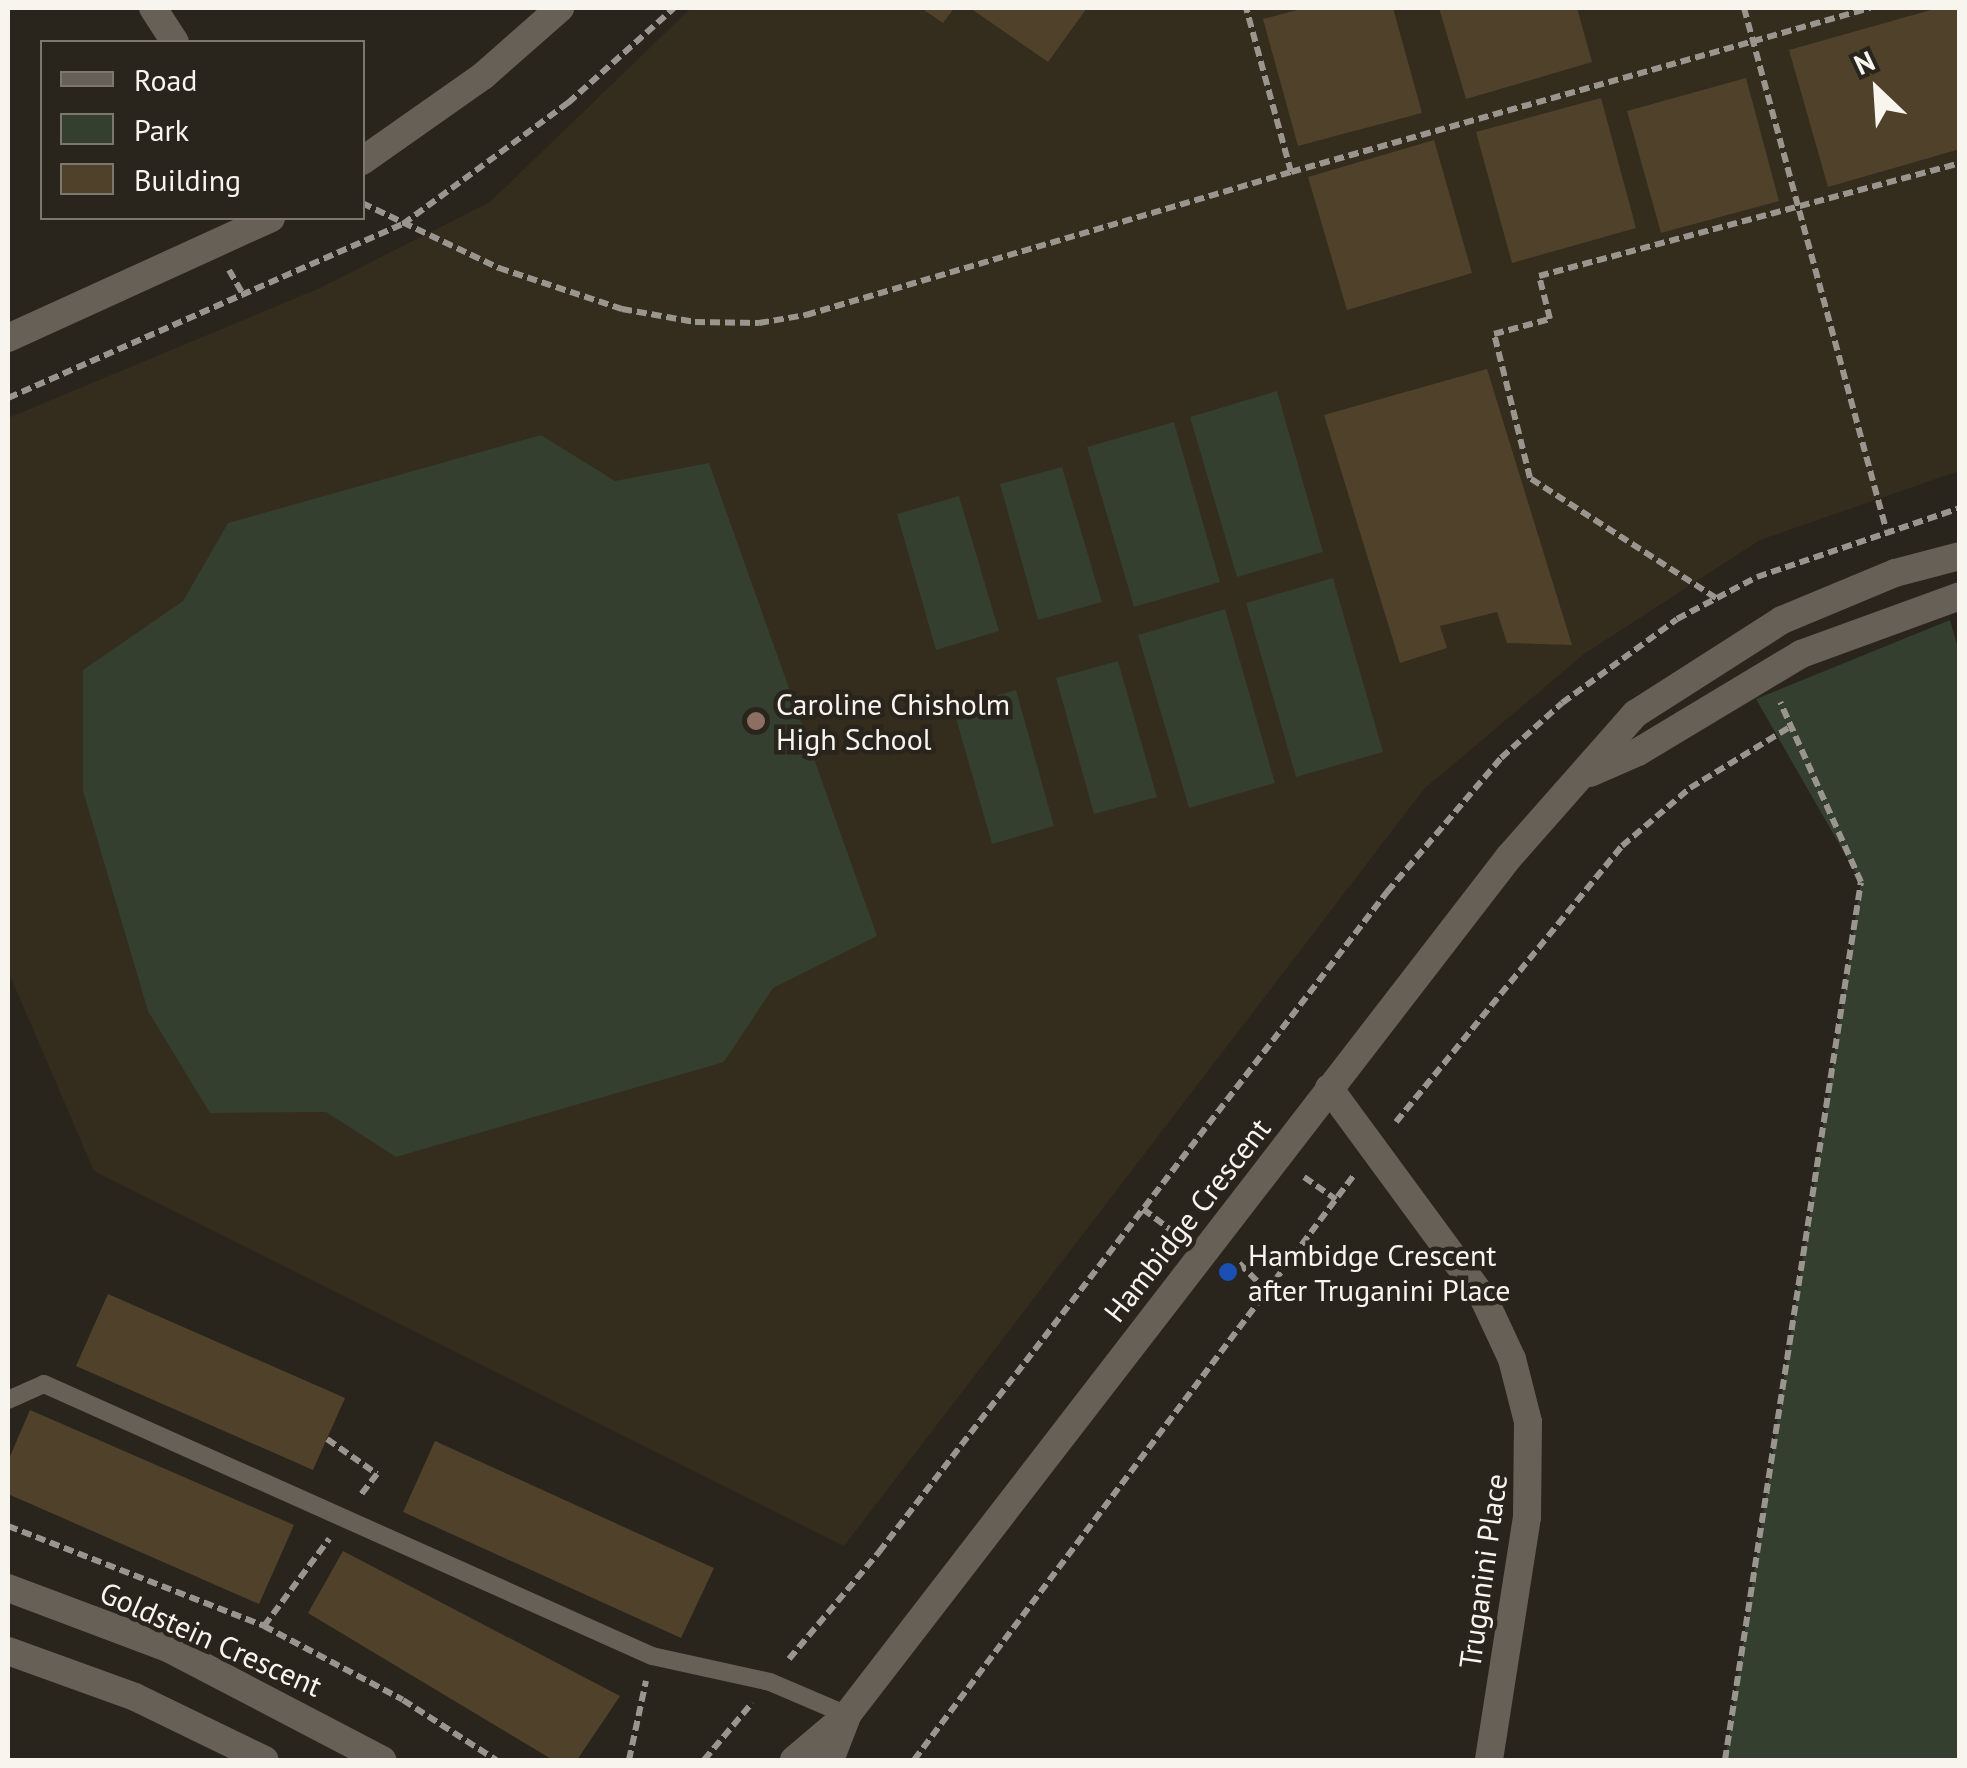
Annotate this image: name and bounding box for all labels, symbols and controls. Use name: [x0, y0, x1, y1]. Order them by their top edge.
legend: [40, 40, 365, 220]
north arrow: [1827, 40, 1927, 140]
text: N: [1848, 42, 1880, 83]
text: Road: [134, 60, 198, 99]
text: Park: [134, 110, 189, 149]
text: Building: [134, 160, 241, 199]
place label: Caroline Chisholm High School: [776, 686, 1010, 756]
marker: Caroline Chisholm High School: [745, 710, 767, 732]
street label: Hambidge Crescent: [1096, 1111, 1278, 1329]
place label: Hambidge Crescent after Truganini Place: [1248, 1237, 1512, 1308]
marker: Hambidge Crescent after Truganini Place: [1217, 1261, 1239, 1283]
street label: Truganini Place: [1452, 1471, 1514, 1671]
street label: Goldstein Crescent: [95, 1574, 327, 1704]

